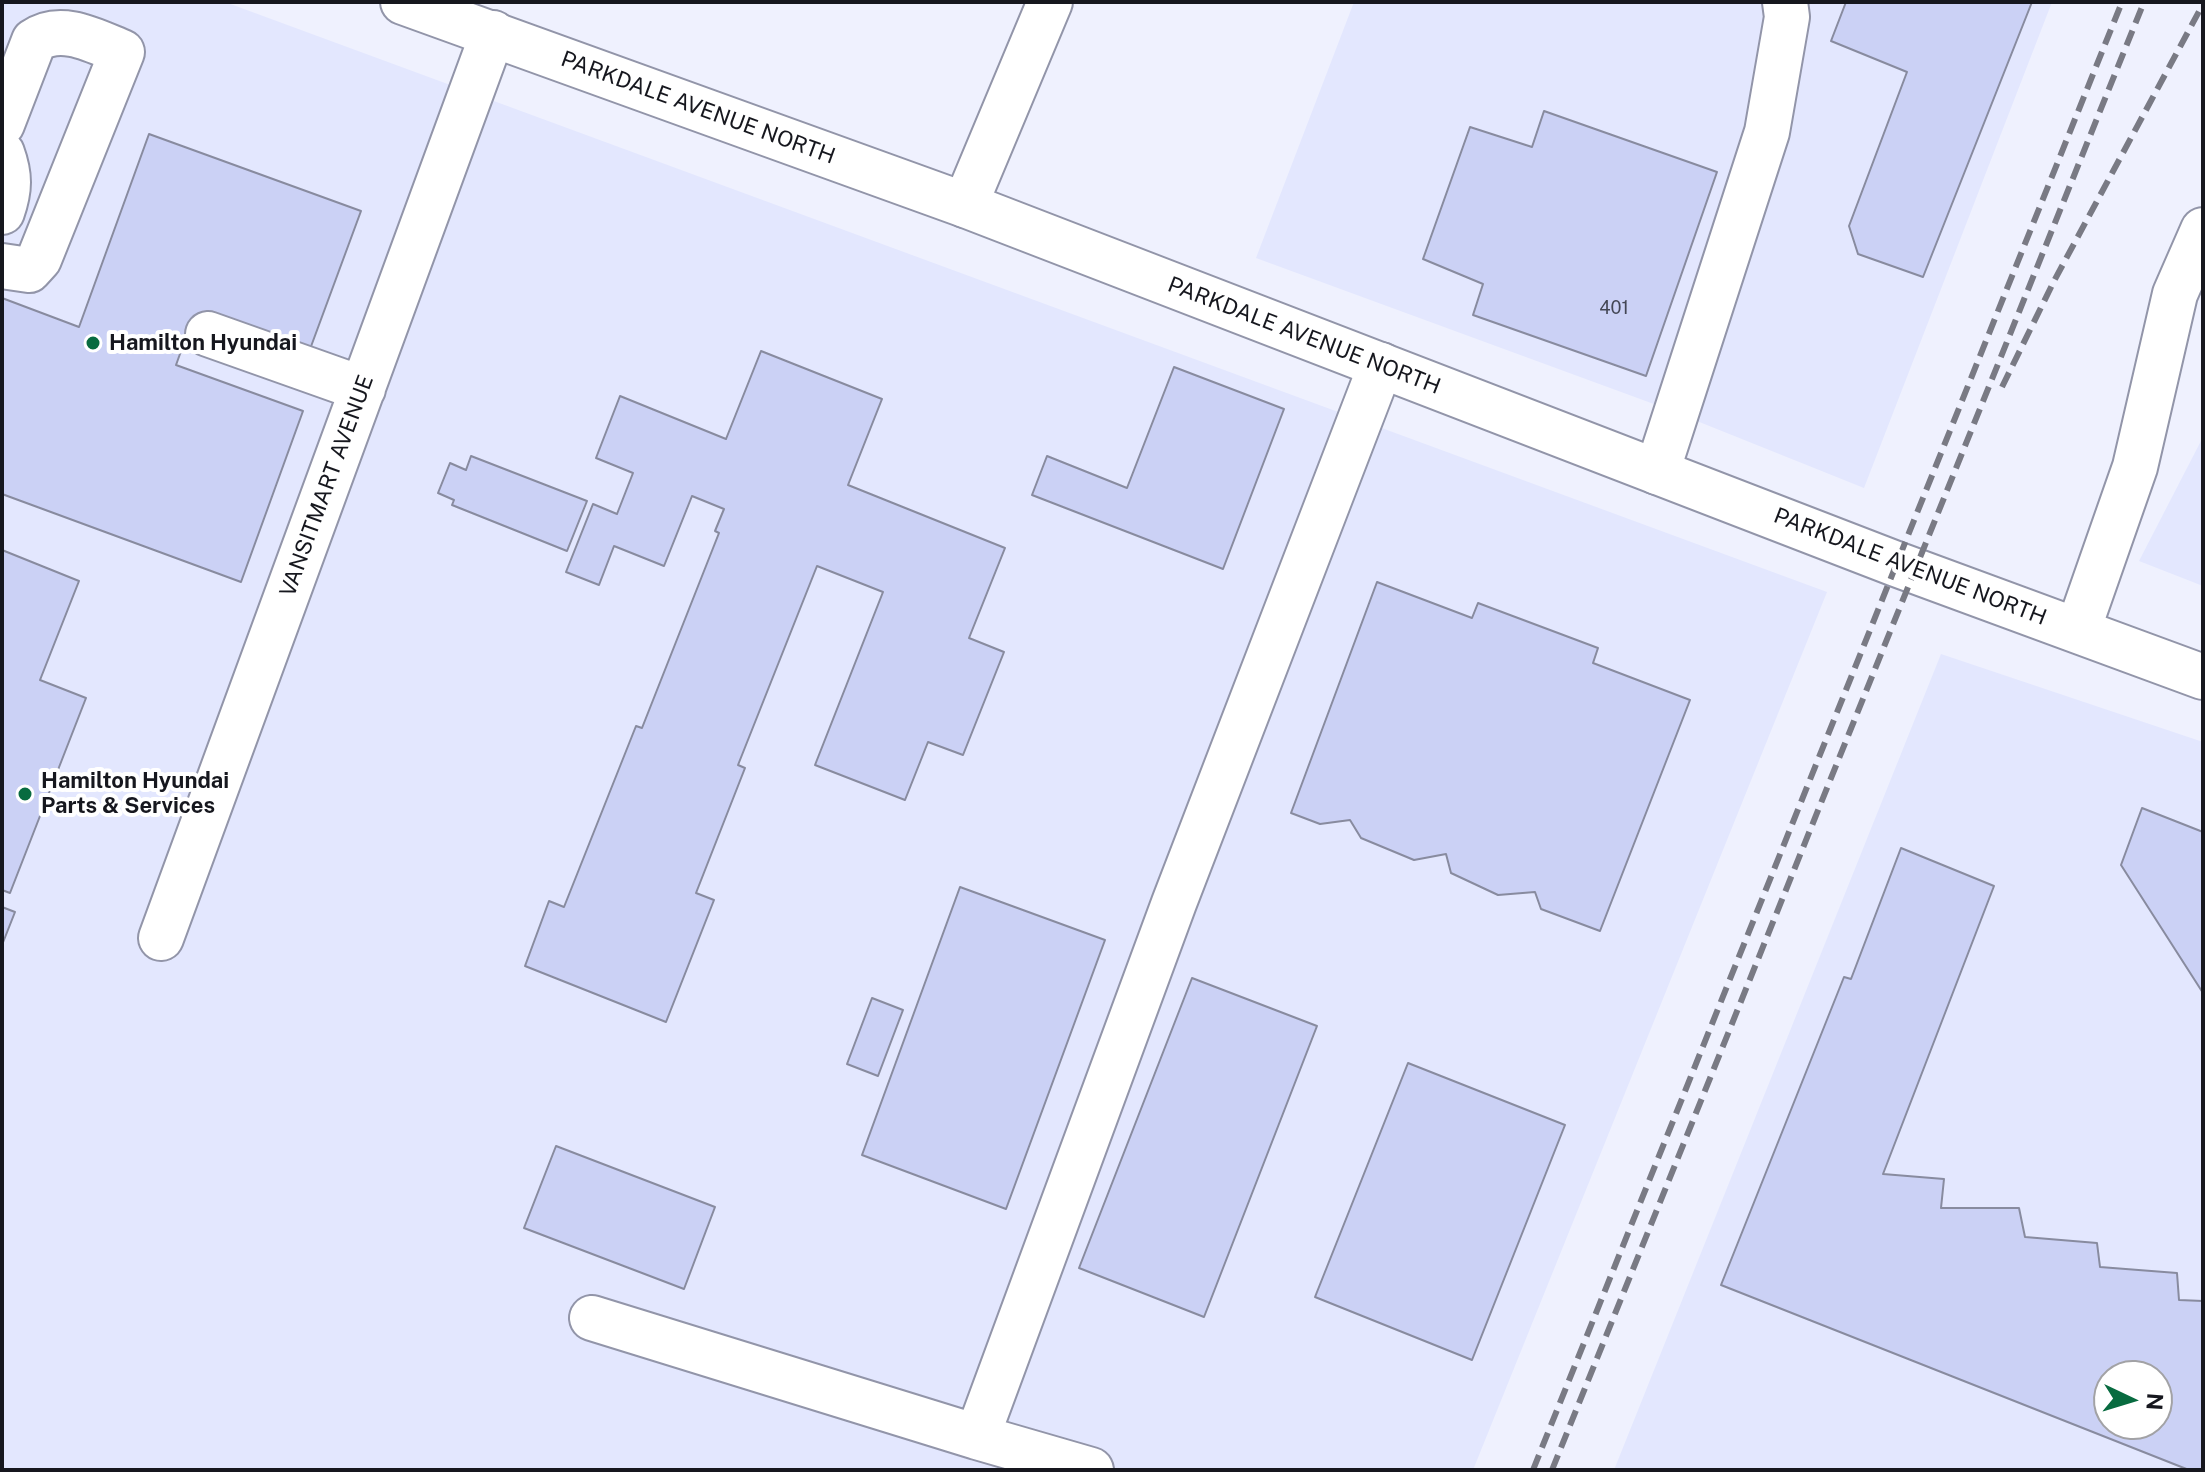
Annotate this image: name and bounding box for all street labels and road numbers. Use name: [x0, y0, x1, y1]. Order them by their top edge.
street label: PARKDALE AVENUE NORTH: [557, 46, 839, 170]
street label: PARKDALE AVENUE NORTH: [1164, 272, 1444, 400]
street label: VANSITMART AVENUE: [275, 372, 379, 600]
street label: PARKDALE AVENUE NORTH: [1770, 503, 2050, 631]

